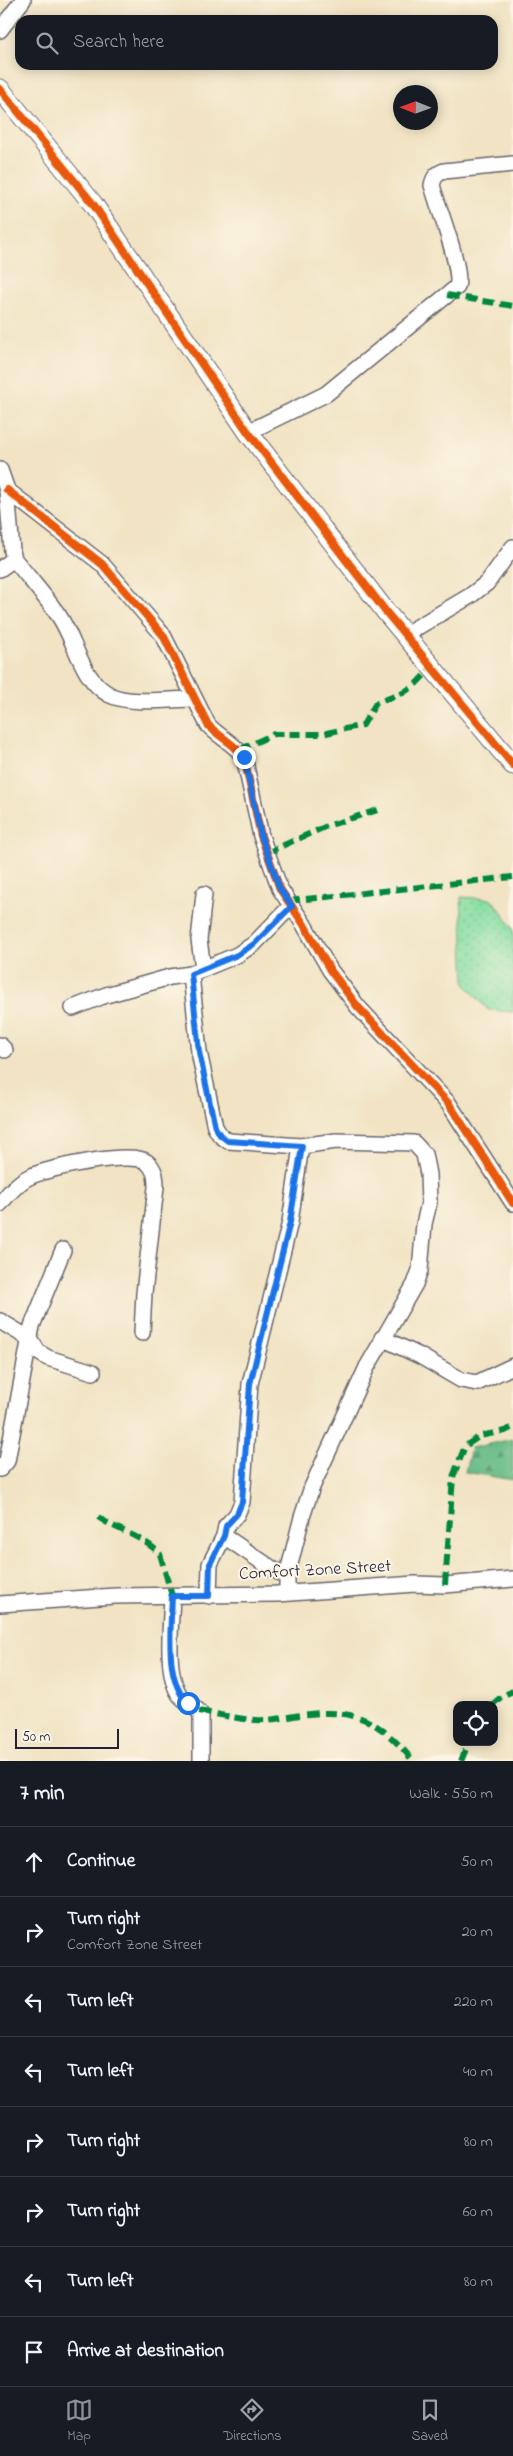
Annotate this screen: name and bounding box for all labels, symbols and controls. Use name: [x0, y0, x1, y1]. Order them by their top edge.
search box: [15, 15, 498, 70]
icon: search: [33, 29, 61, 57]
text: Search here: [73, 29, 164, 56]
north arrow: [393, 85, 438, 130]
route end: [233, 746, 256, 769]
street label: Comfort Zone Street: [238, 1554, 392, 1588]
route start: [177, 1692, 200, 1715]
map controls: [453, 1701, 498, 1746]
button: locate: [453, 1701, 498, 1746]
scale bar: [15, 1726, 119, 1749]
text: 50 m: [22, 1727, 50, 1748]
text: 7 min: [20, 1779, 64, 1809]
text: Walk · 550 m: [409, 1782, 493, 1806]
icon: ahead: [20, 1848, 48, 1876]
text: Continue: [67, 1848, 135, 1875]
text: 50 m: [461, 1850, 493, 1874]
text: Turn right: [67, 1906, 140, 1933]
icon: right: [20, 1918, 48, 1946]
text: 20 m: [462, 1920, 493, 1944]
text: Comfort Zone Street: [67, 1933, 202, 1957]
icon: left: [20, 1988, 48, 2016]
text: Turn left: [67, 1988, 134, 2015]
text: 220 m: [454, 1990, 493, 2014]
icon: left: [20, 2058, 48, 2086]
text: Turn left: [67, 2058, 134, 2085]
text: 40 m: [463, 2060, 493, 2084]
icon: right: [20, 2128, 48, 2156]
text: Turn right: [67, 2128, 140, 2155]
text: 80 m: [464, 2130, 493, 2154]
icon: right: [20, 2198, 48, 2226]
text: Turn right: [67, 2198, 140, 2225]
text: 60 m: [463, 2200, 493, 2224]
icon: left: [20, 2268, 48, 2296]
text: Turn left: [67, 2268, 134, 2295]
text: 80 m: [464, 2270, 493, 2294]
icon: arrive: [20, 2338, 48, 2366]
text: Arrive at destination: [67, 2338, 224, 2365]
tab: Map: [65, 2396, 93, 2447]
tab: Directions: [223, 2396, 281, 2447]
tab: Saved: [411, 2396, 448, 2447]

